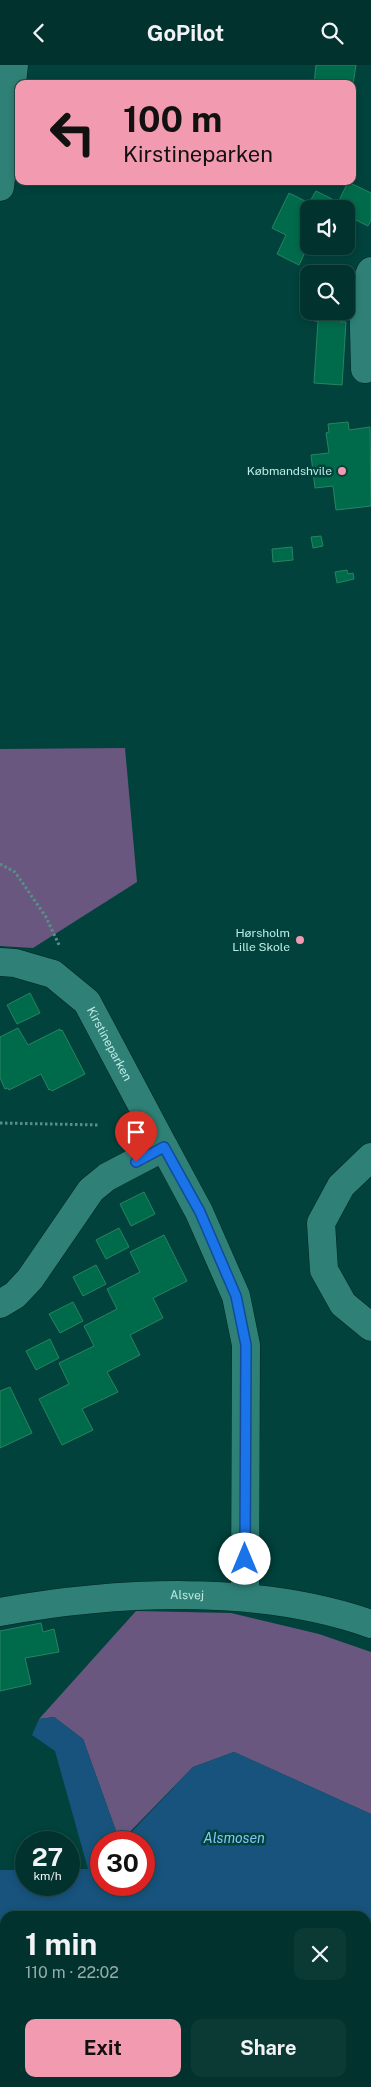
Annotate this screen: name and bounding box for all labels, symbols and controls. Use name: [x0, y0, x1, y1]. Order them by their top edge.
icon: back: [25, 19, 53, 47]
icon: search: [318, 19, 346, 47]
text: GoPilot: [147, 20, 224, 46]
text: 100 m: [123, 99, 222, 140]
icon: left: [40, 100, 105, 165]
text: Kirstineparken: [123, 141, 273, 167]
map controls: [300, 200, 355, 320]
button: sound: [300, 200, 355, 255]
button: search: [300, 265, 355, 320]
place label: Købmandshvile: [247, 464, 332, 478]
marker: Købmandshvile: [336, 465, 348, 477]
place label: Hørsholm Lille Skole: [232, 926, 290, 954]
marker: Hørsholm Lille Skole: [294, 934, 306, 946]
street label: Kirstineparken: [84, 1004, 135, 1083]
pin: [115, 1111, 157, 1162]
icon: arrive: [122, 1118, 150, 1146]
position arrow: [218, 1532, 270, 1584]
street label: Alsvej: [170, 1588, 204, 1602]
water label: Alsmosen: [203, 1830, 265, 1846]
speed limit sign: 30: [90, 1831, 155, 1896]
text: 27: [32, 1842, 63, 1872]
text: km/h: [33, 1869, 62, 1883]
text: 1 min: [25, 1926, 97, 1962]
button: close: [294, 1928, 346, 1980]
text: 110 m · 22:02: [25, 1963, 119, 1982]
button: Exit: [25, 2019, 181, 2077]
button: Share: [191, 2019, 346, 2077]

